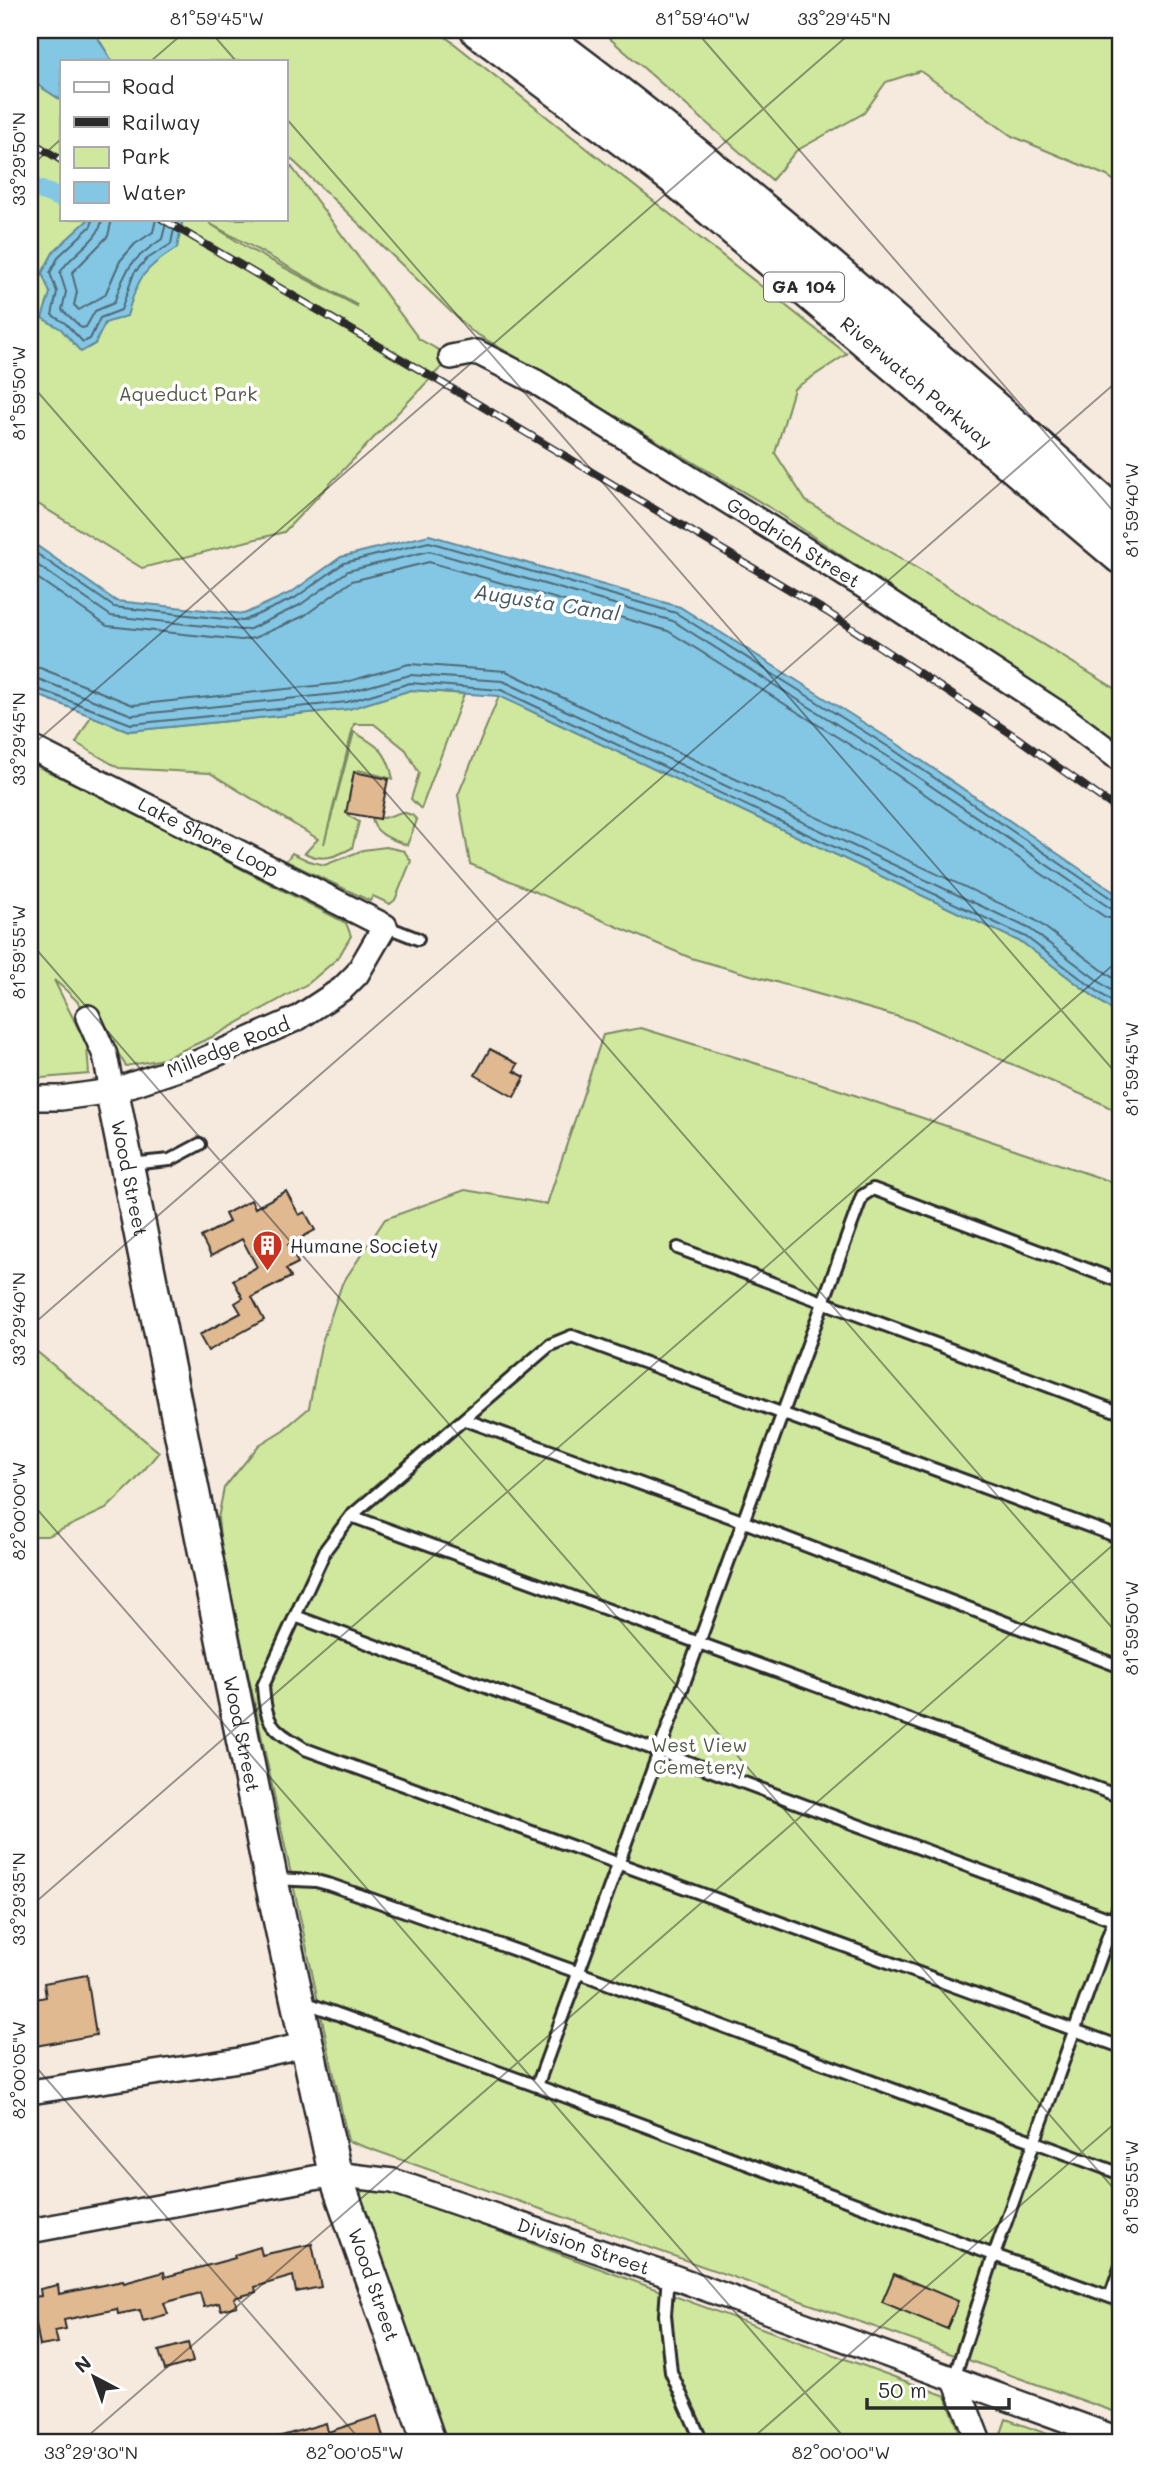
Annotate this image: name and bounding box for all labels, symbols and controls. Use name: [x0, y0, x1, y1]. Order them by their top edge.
text: 81°59'45"W: [170, 6, 264, 30]
text: 81°59'40"W: [656, 6, 750, 30]
text: 33°29'45"N: [797, 6, 891, 30]
legend: [60, 60, 287, 220]
text: Road: [122, 72, 174, 99]
text: Railway: [122, 108, 201, 135]
text: 33°29'50"N: [6, 112, 30, 206]
text: Park: [122, 142, 170, 169]
text: Water: [122, 178, 186, 205]
road number: GA 104: [764, 272, 844, 302]
street label: Riverwatch Parkway: [836, 310, 998, 454]
text: 81°59'50"W: [6, 346, 30, 440]
park label: Aqueduct Park: [119, 381, 257, 406]
text: 81°59'40"W: [1119, 463, 1143, 557]
street label: Goodrich Street: [722, 491, 865, 593]
water label: Augusta Canal: [473, 577, 623, 626]
text: 33°29'45"N: [6, 692, 30, 786]
street label: Lake Shore Loop: [134, 791, 283, 882]
text: 81°59'55"W: [6, 905, 30, 999]
street label: Milledge Road: [163, 1011, 293, 1083]
text: 81°59'45"W: [1119, 1022, 1143, 1116]
street label: Wood Street: [106, 1118, 154, 1238]
building icon: Humane Society: [250, 1229, 284, 1273]
place label: Humane Society: [290, 1233, 438, 1258]
text: 33°29'40"N: [6, 1272, 30, 1366]
text: 82°00'00"W: [6, 1462, 30, 1560]
text: 81°59'50"W: [1119, 1581, 1143, 1675]
street label: Wood Street: [218, 1674, 266, 1794]
park label: West View Cemetery: [651, 1732, 747, 1779]
text: 33°29'35"N: [6, 1852, 30, 1946]
text: 82°00'05"W: [6, 2021, 30, 2119]
text: 81°59'55"W: [1119, 2140, 1143, 2234]
street label: Division Street: [514, 2211, 653, 2280]
street label: Wood Street: [343, 2225, 406, 2344]
north arrow: [60, 2342, 130, 2412]
text: N: [69, 2350, 96, 2378]
scale bar: [867, 2367, 1009, 2411]
text: 50 m: [878, 2376, 927, 2403]
text: 33°29'30"N: [44, 2440, 138, 2464]
text: 82°00'05"W: [306, 2440, 404, 2464]
text: 82°00'00"W: [792, 2440, 890, 2464]

